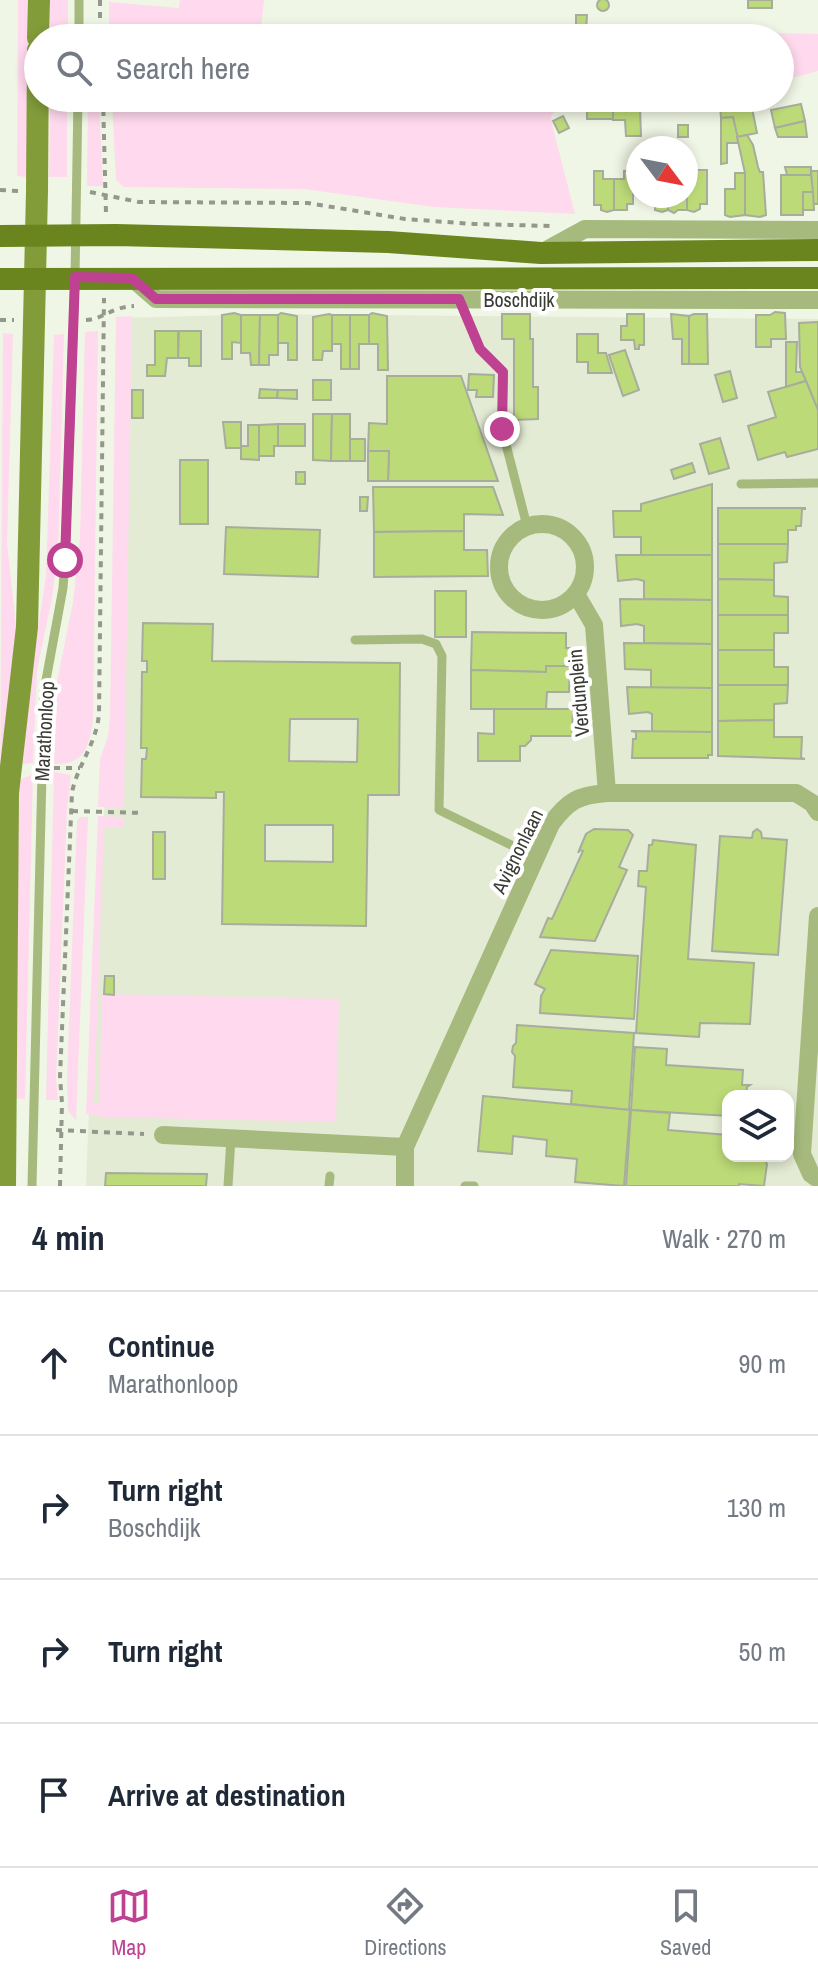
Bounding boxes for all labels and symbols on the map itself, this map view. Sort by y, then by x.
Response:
north arrow [626,136,698,208]
street label: Boschdijk [483,286,555,313]
route end [484,411,520,447]
route start [47,542,83,578]
street label: Verdunplein [561,648,595,738]
street label: Marathonloop [28,680,60,782]
street label: Avignonlaan [485,804,549,899]

